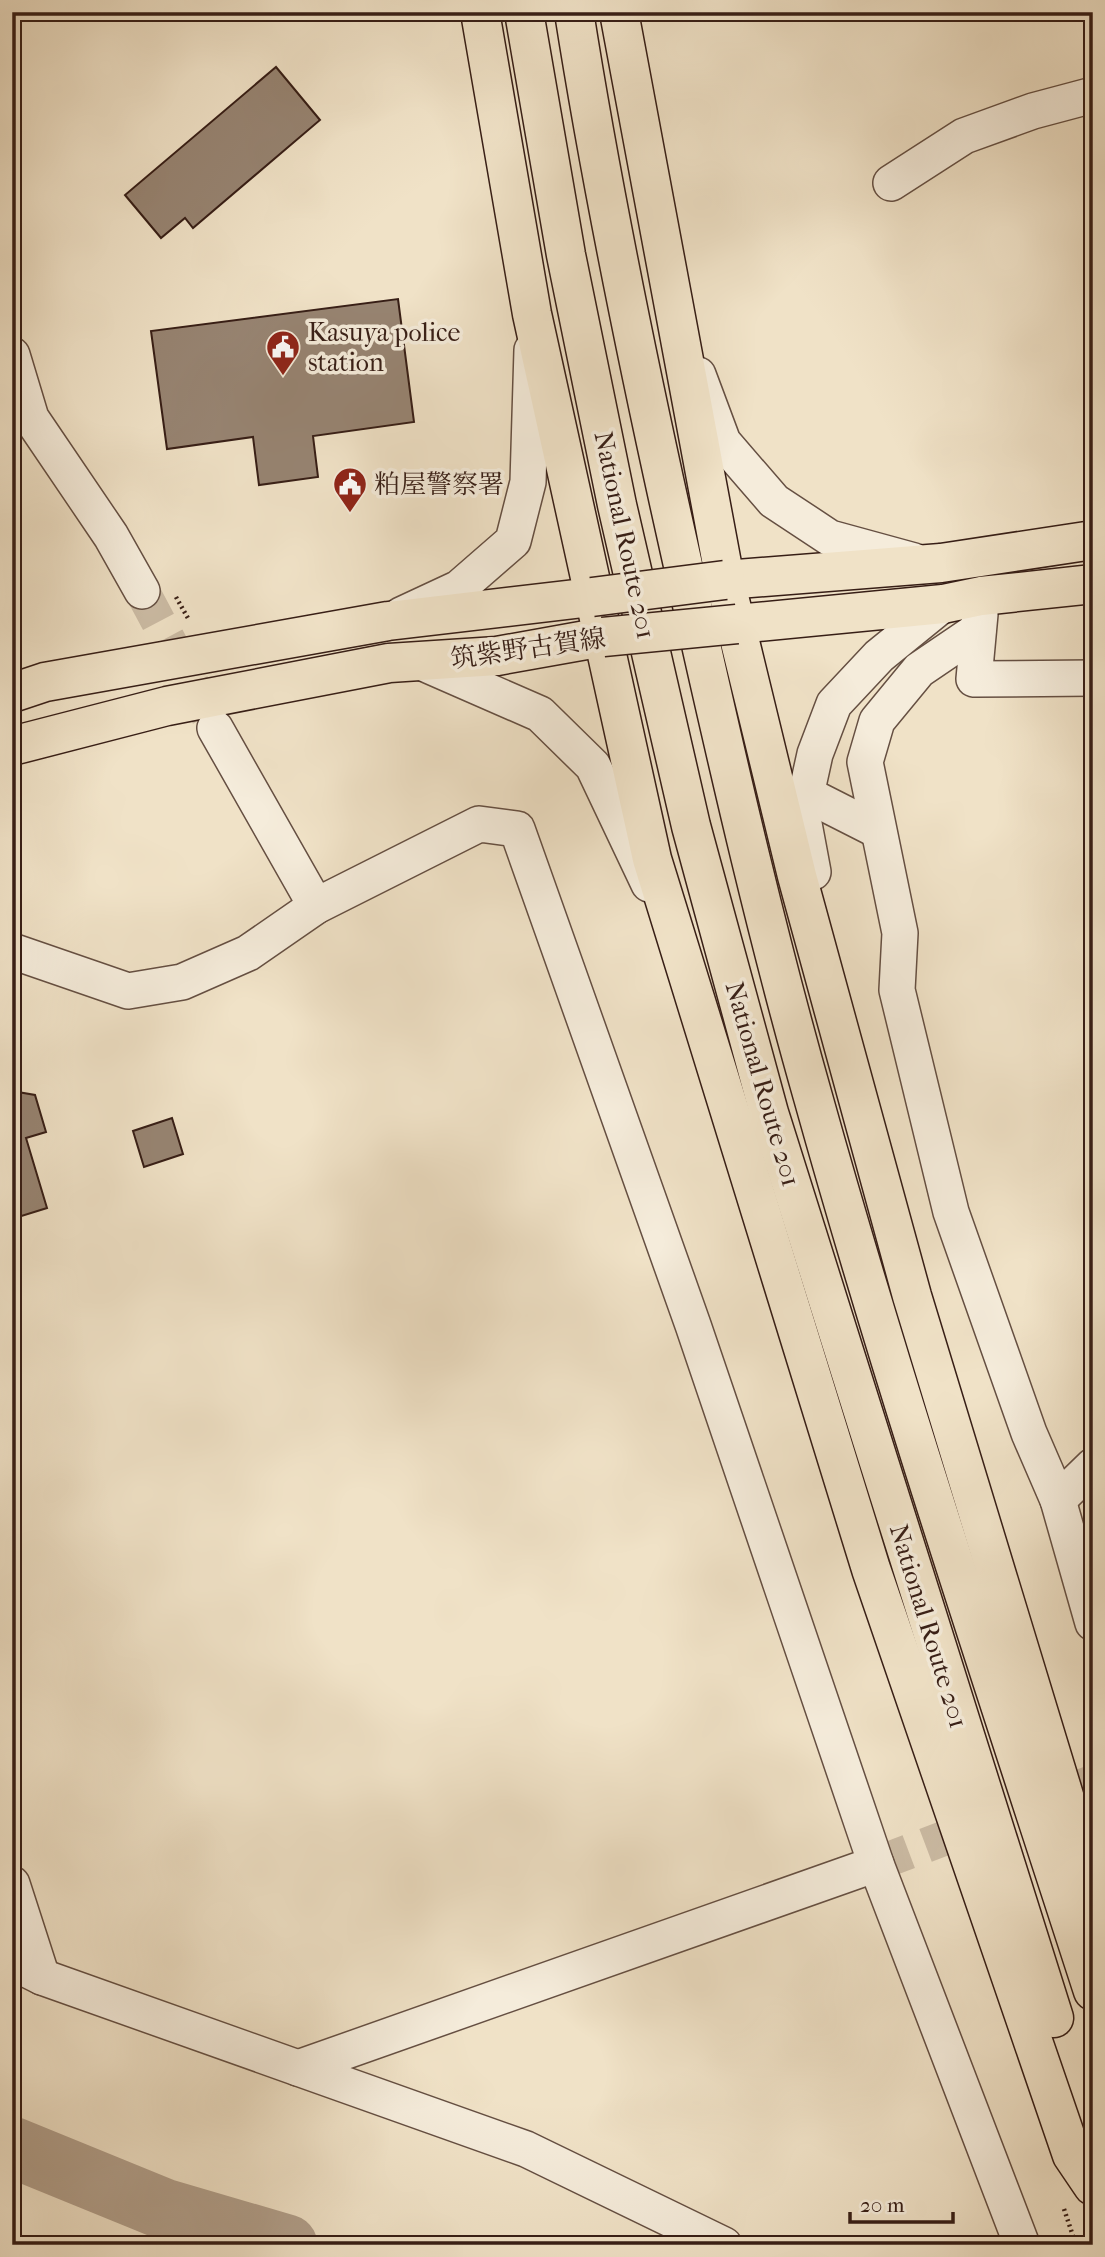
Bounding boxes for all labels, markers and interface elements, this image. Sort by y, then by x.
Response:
place label: Kasuya police station [308,317,461,378]
public building icon: Kasuya police station [264,328,302,377]
street label: National Route 201 [587,428,662,642]
public building icon: 粕屋警察署 [331,465,369,514]
place label: 粕屋警察署 [374,469,504,500]
street label: 筑紫野古賀線 [449,622,607,675]
street label: National Route 201 [718,978,807,1190]
street label: National Route 201 [883,1520,974,1732]
scale bar [850,2180,953,2224]
text: 20 m [860,2193,905,2217]

